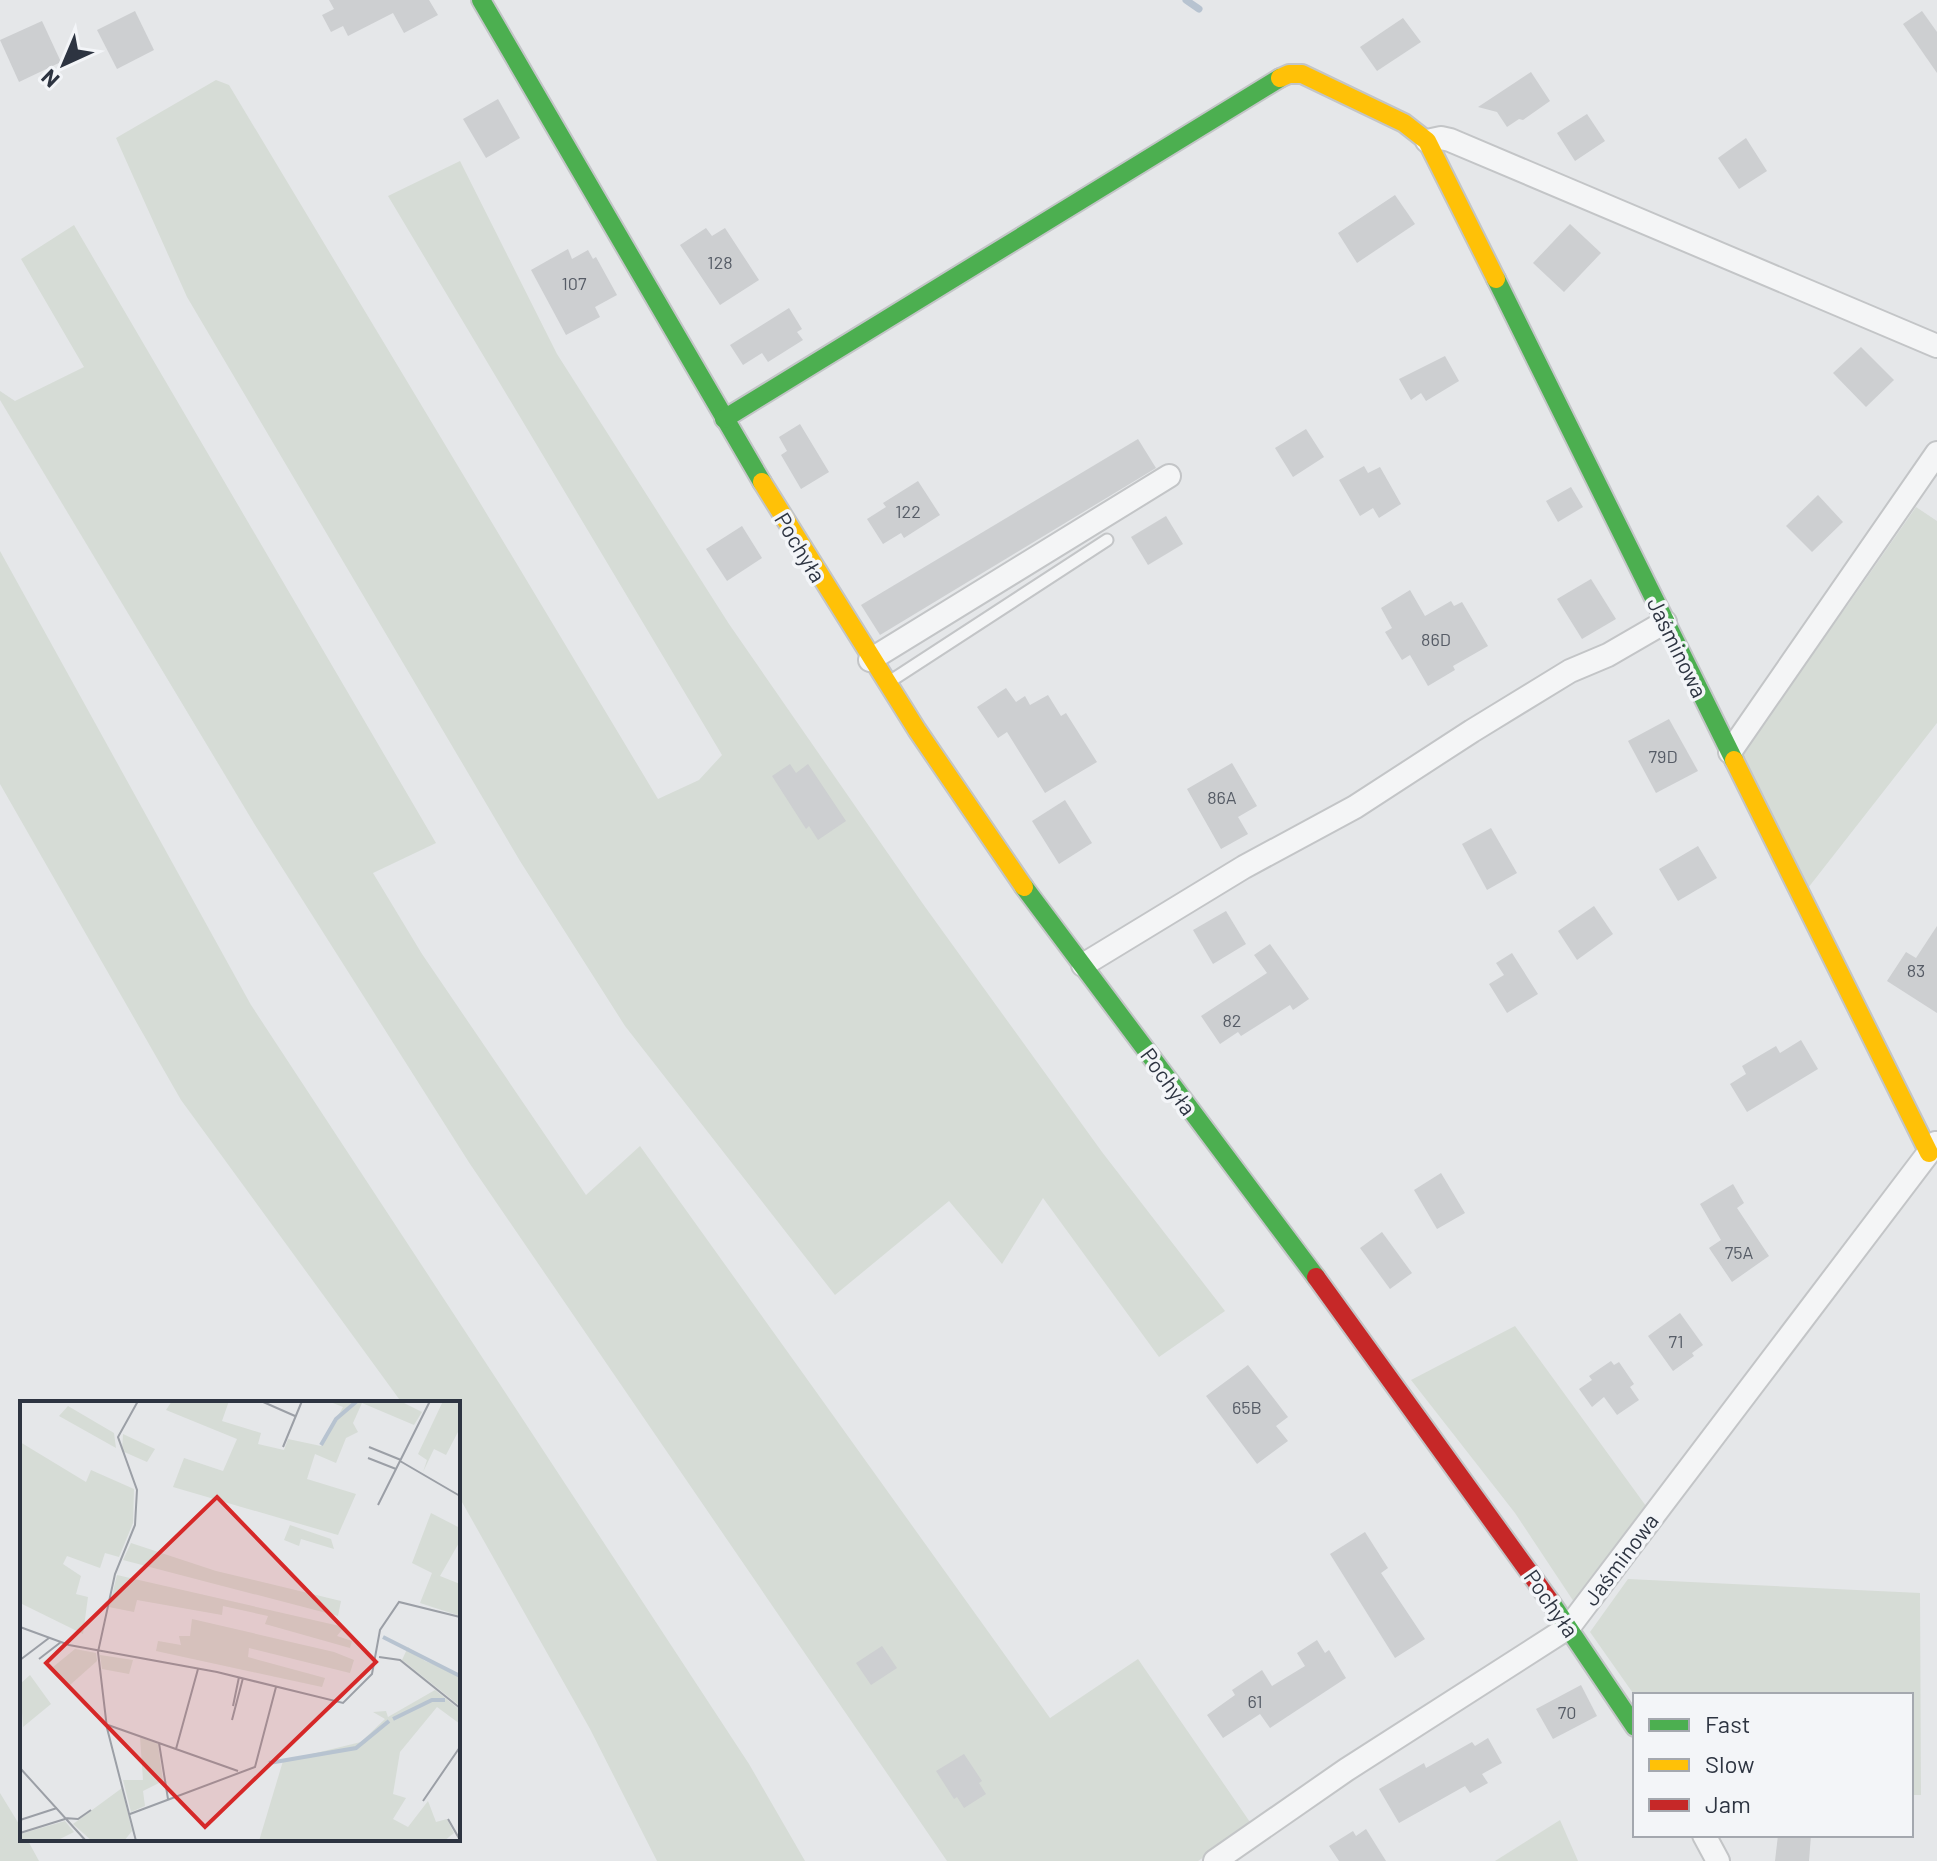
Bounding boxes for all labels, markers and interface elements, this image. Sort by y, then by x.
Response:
north arrow [24,24,104,104]
text: N [35,65,64,94]
house number: 128 [707,251,733,273]
house number: 107 [562,272,587,294]
house number: 122 [895,500,921,522]
street label: Pochyła [770,507,832,587]
street label: Jaśminowa [1643,593,1713,701]
house number: 86D [1421,628,1451,650]
house number: 79D [1648,745,1678,767]
house number: 86A [1207,786,1237,808]
house number: 83 [1907,959,1925,981]
house number: 82 [1222,1009,1242,1031]
street label: Pochyła [1136,1042,1202,1120]
house number: 75A [1725,1241,1753,1263]
house number: 71 [1669,1330,1683,1352]
house number: 65B [1232,1396,1262,1418]
inset map [20,1401,460,1841]
street label: Jaśminowa [1577,1508,1663,1610]
street label: Pochyła [1519,1564,1585,1642]
house number: 61 [1247,1690,1263,1712]
legend [1633,1693,1913,1837]
house number: 70 [1558,1701,1576,1723]
text: Fast [1705,1709,1750,1738]
text: Slow [1705,1749,1754,1778]
text: Jam [1705,1789,1751,1818]

